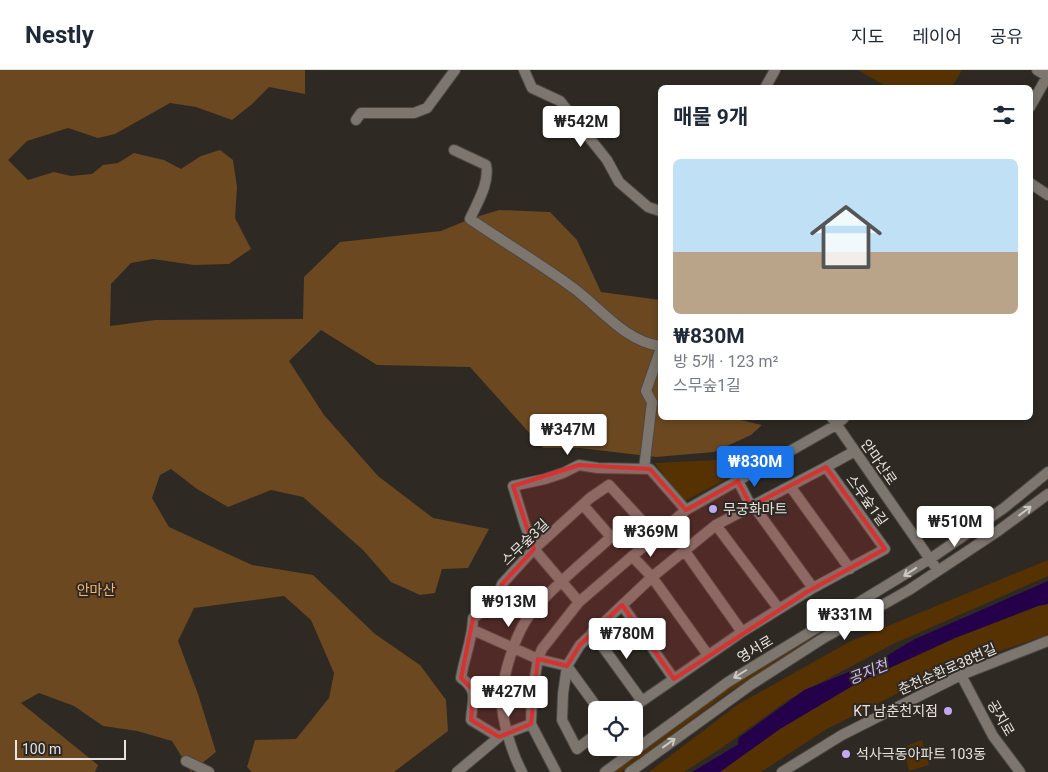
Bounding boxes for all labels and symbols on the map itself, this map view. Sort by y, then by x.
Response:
pin: ₩542M [546,106,616,148]
pin: ₩347M [533,414,603,456]
street label: 안마산로 [858,436,900,488]
pin: ₩830M [720,446,790,488]
street label: 스무숲1길 [843,471,891,529]
place label: 무궁화마트 [723,501,788,517]
marker: 무궁화마트 [707,503,719,515]
pin: ₩510M [920,506,990,548]
one-way arrow [1018,506,1032,516]
street label: 스무숲3길 [498,516,552,568]
pin: ₩369M [616,516,686,558]
one-way arrow [903,568,917,578]
park label: 안마산 [77,582,115,598]
pin: ₩913M [474,586,544,628]
pin: ₩331M [810,598,880,641]
pin: ₩780M [592,618,662,660]
street label: 영서로 [734,632,776,666]
street label: 춘천순환로38번길 [895,640,999,698]
water label: 공지천 [845,655,893,688]
one-way arrow [734,670,748,680]
pin: ₩427M [474,676,544,718]
street label: 공지로 [984,697,1018,739]
place label: KT 남춘천지점 [853,703,938,719]
marker: KT 남춘천지점 [942,705,954,717]
scale bar [15,737,126,760]
one-way arrow [662,738,676,748]
place label: 석사극동아파트 103동 [856,746,986,762]
marker: 석사극동아파트 103동 [840,748,852,760]

